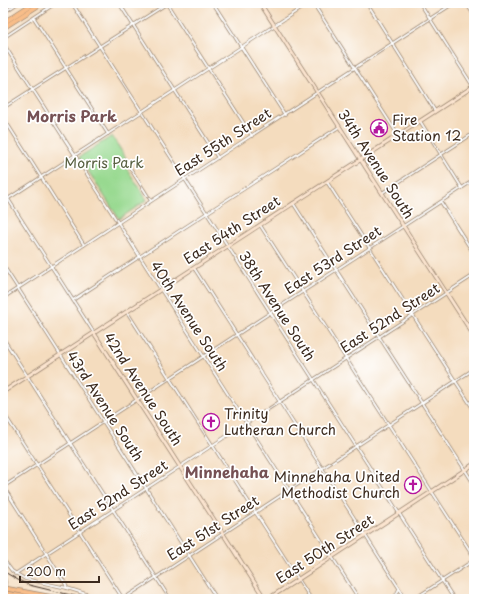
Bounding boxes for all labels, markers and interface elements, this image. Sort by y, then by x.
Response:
street label: East 55th Street [170,102,275,181]
district label: Morris Park [27,104,117,127]
street label: 34th Avenue South [333,105,420,223]
place label: Fire Station 12 [392,109,461,146]
public building icon: Fire Station 12 [369,118,389,138]
park label: Morris Park [64,152,144,173]
street label: East 54th Street [179,190,285,269]
street label: East 53rd Street [280,220,386,299]
street label: 38th Avenue South [234,247,321,365]
street label: 40th Avenue South [146,256,233,375]
street label: East 52nd Street [336,277,444,358]
street label: 42nd Avenue South [99,328,188,449]
street label: 43rd Avenue South [62,346,149,465]
place label: Trinity Lutheran Church [224,403,336,440]
church icon: Trinity Lutheran Church [201,412,221,432]
street label: East 52nd Street [64,454,172,535]
district label: Minnehaha [185,460,270,483]
place label: Minnehaha United Methodist Church [274,466,400,503]
church icon: Minnehaha United Methodist Church [403,475,423,495]
street label: East 51st Street [163,490,263,565]
street label: East 50th Street [272,509,378,588]
scale bar [20,558,99,584]
text: 200 m [26,562,66,580]

